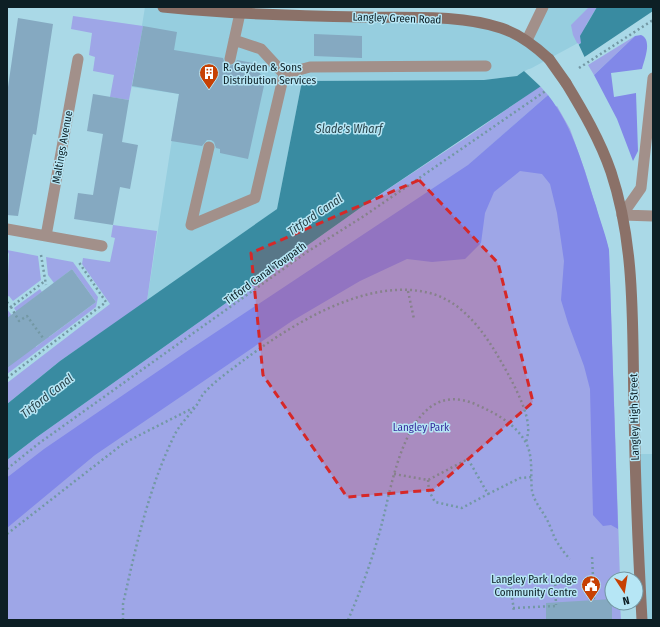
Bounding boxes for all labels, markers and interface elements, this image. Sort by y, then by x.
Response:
street label: Langley Green Road [352,10,442,27]
place label: R. Gayden & Sons Distribution Services [223,61,317,87]
building icon: R. Gayden & Sons Distribution Services [198,62,220,90]
street label: Maltings Avenue [50,110,75,184]
water label: Slade's Wharf [315,122,385,136]
water label: Titford Canal [285,192,345,238]
street label: Titford Canal Towpath [222,239,309,307]
water label: Titford Canal [18,371,76,421]
street label: Langley High Street [627,373,642,461]
park label: Langley Park [393,421,450,434]
north arrow [604,571,644,611]
place label: Langley Park Lodge Community Centre [491,573,577,599]
public building icon: Langley Park Lodge Community Centre [580,574,602,602]
text: N [621,593,631,607]

